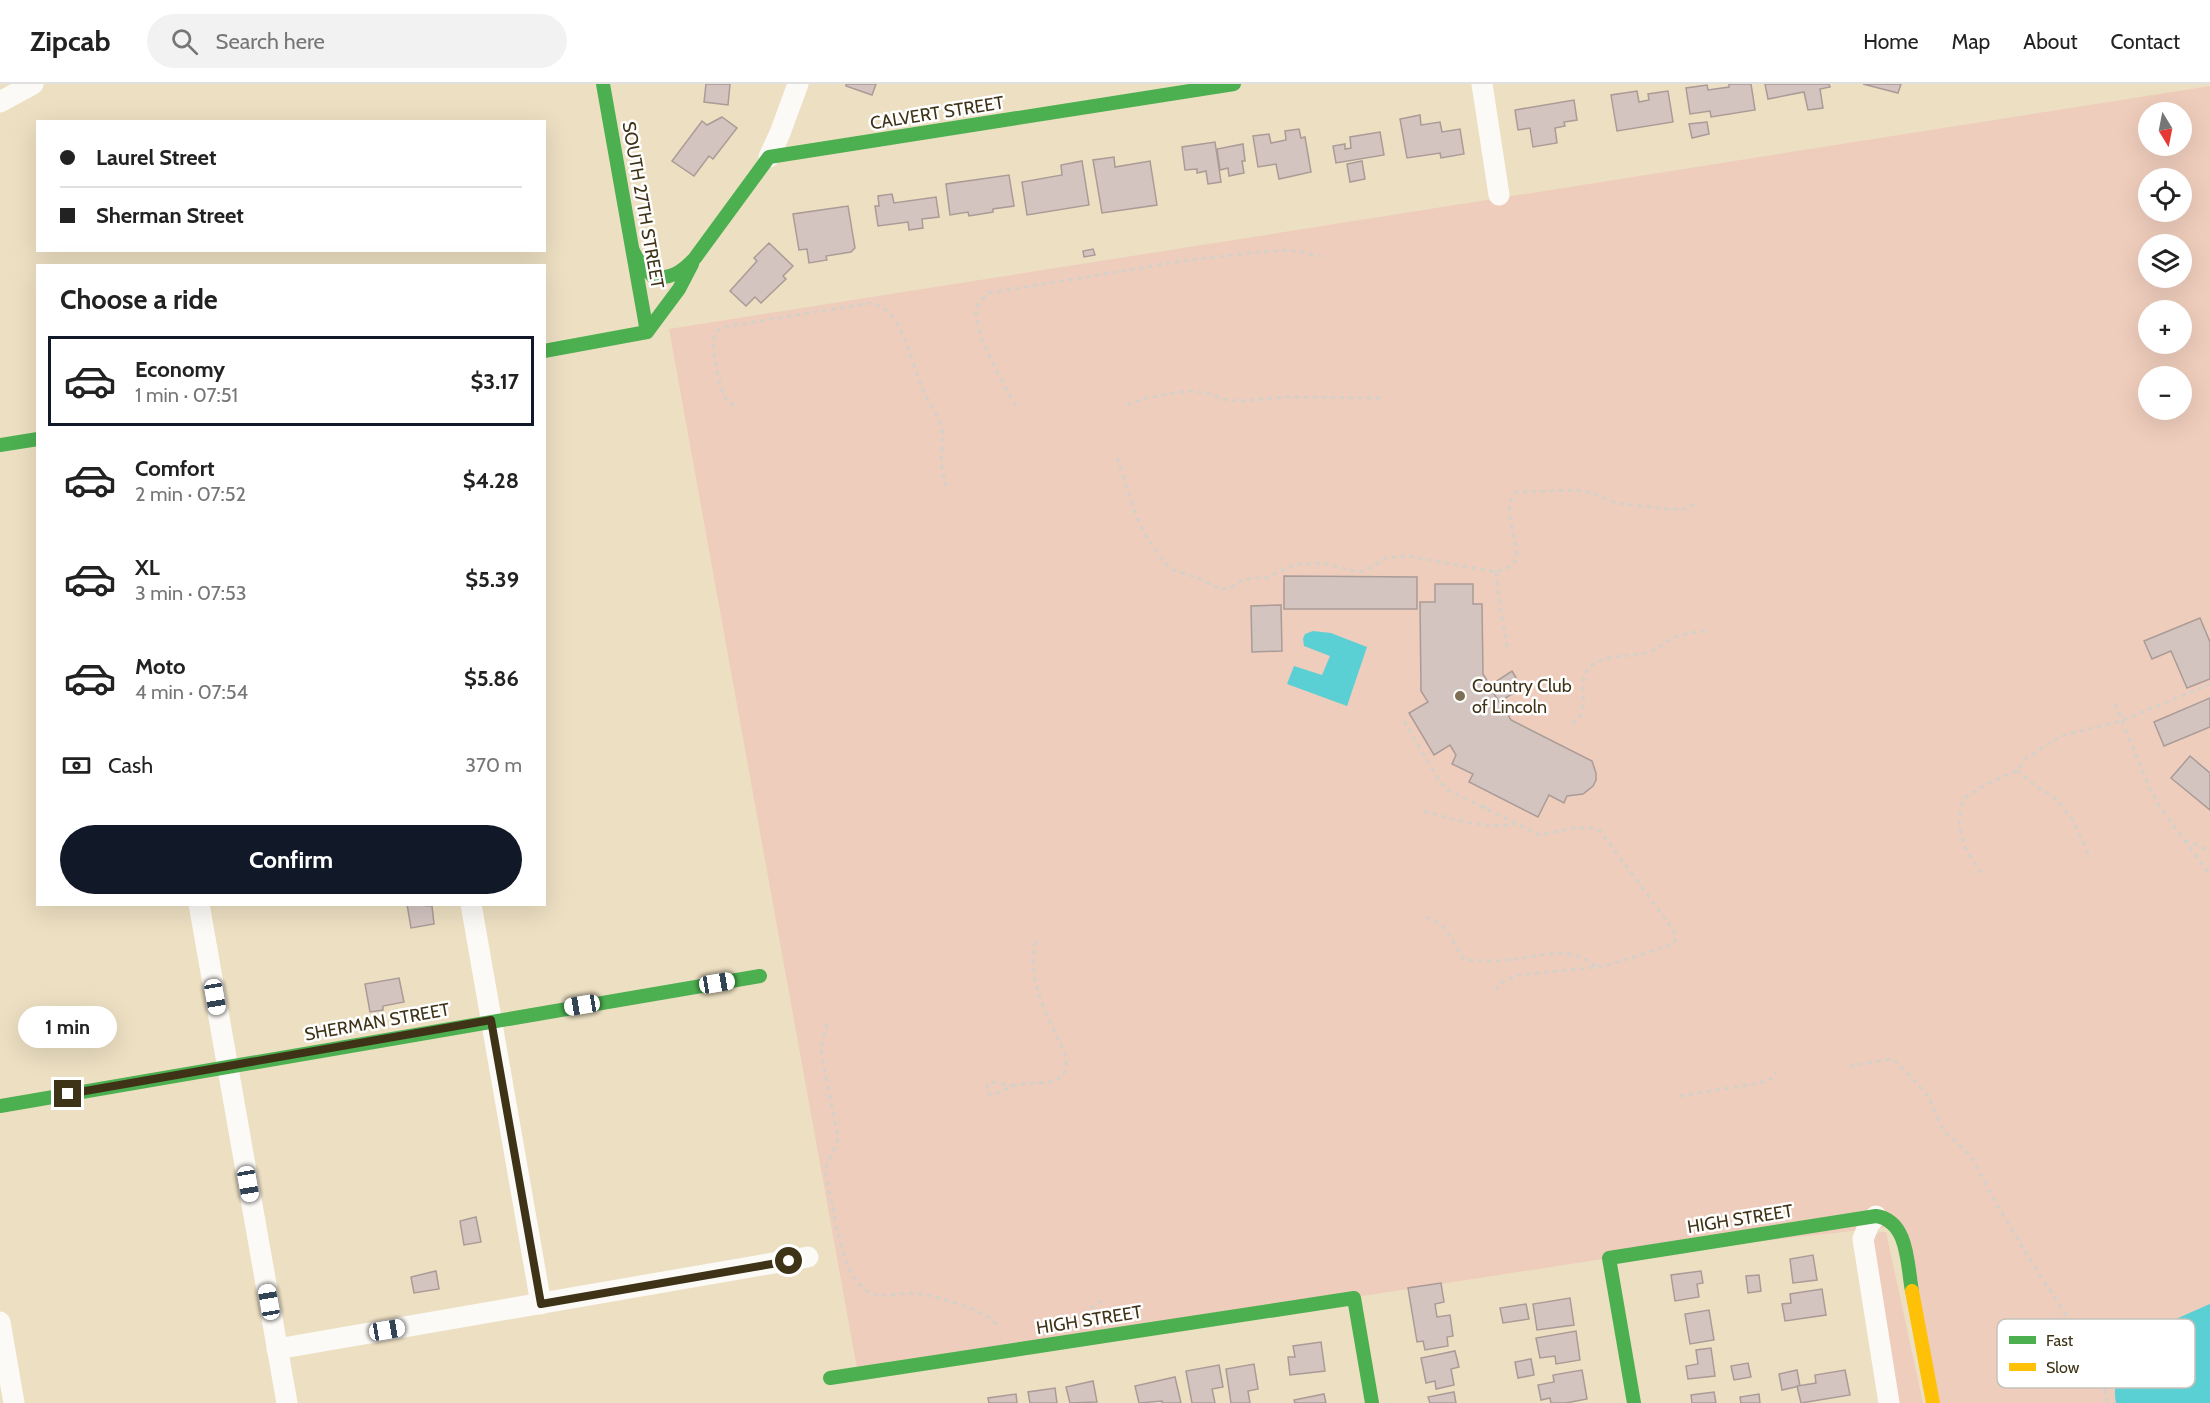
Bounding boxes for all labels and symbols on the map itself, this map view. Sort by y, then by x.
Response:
street label: CALVERT STREET [869,92,1006,134]
north arrow [2138,102,2192,156]
street label: SOUTH 27TH STREET [617,120,669,291]
place label: Country Club of Lincoln [1472,675,1572,718]
marker: Country Club of Lincoln [1453,689,1467,703]
car [698,971,736,995]
car [203,978,227,1016]
car [563,993,601,1017]
street label: SHERMAN STREET [303,998,452,1046]
callout: 1 min [19,1007,118,1049]
route end [54,1080,81,1107]
car [236,1165,260,1203]
street label: HIGH STREET [1686,1200,1795,1238]
route start [775,1247,802,1274]
car [257,1283,281,1321]
street label: HIGH STREET [1035,1301,1144,1339]
car [368,1318,406,1342]
legend [1997,1319,2195,1388]
text: Fast [2046,1331,2074,1350]
text: Slow [2046,1358,2080,1377]

